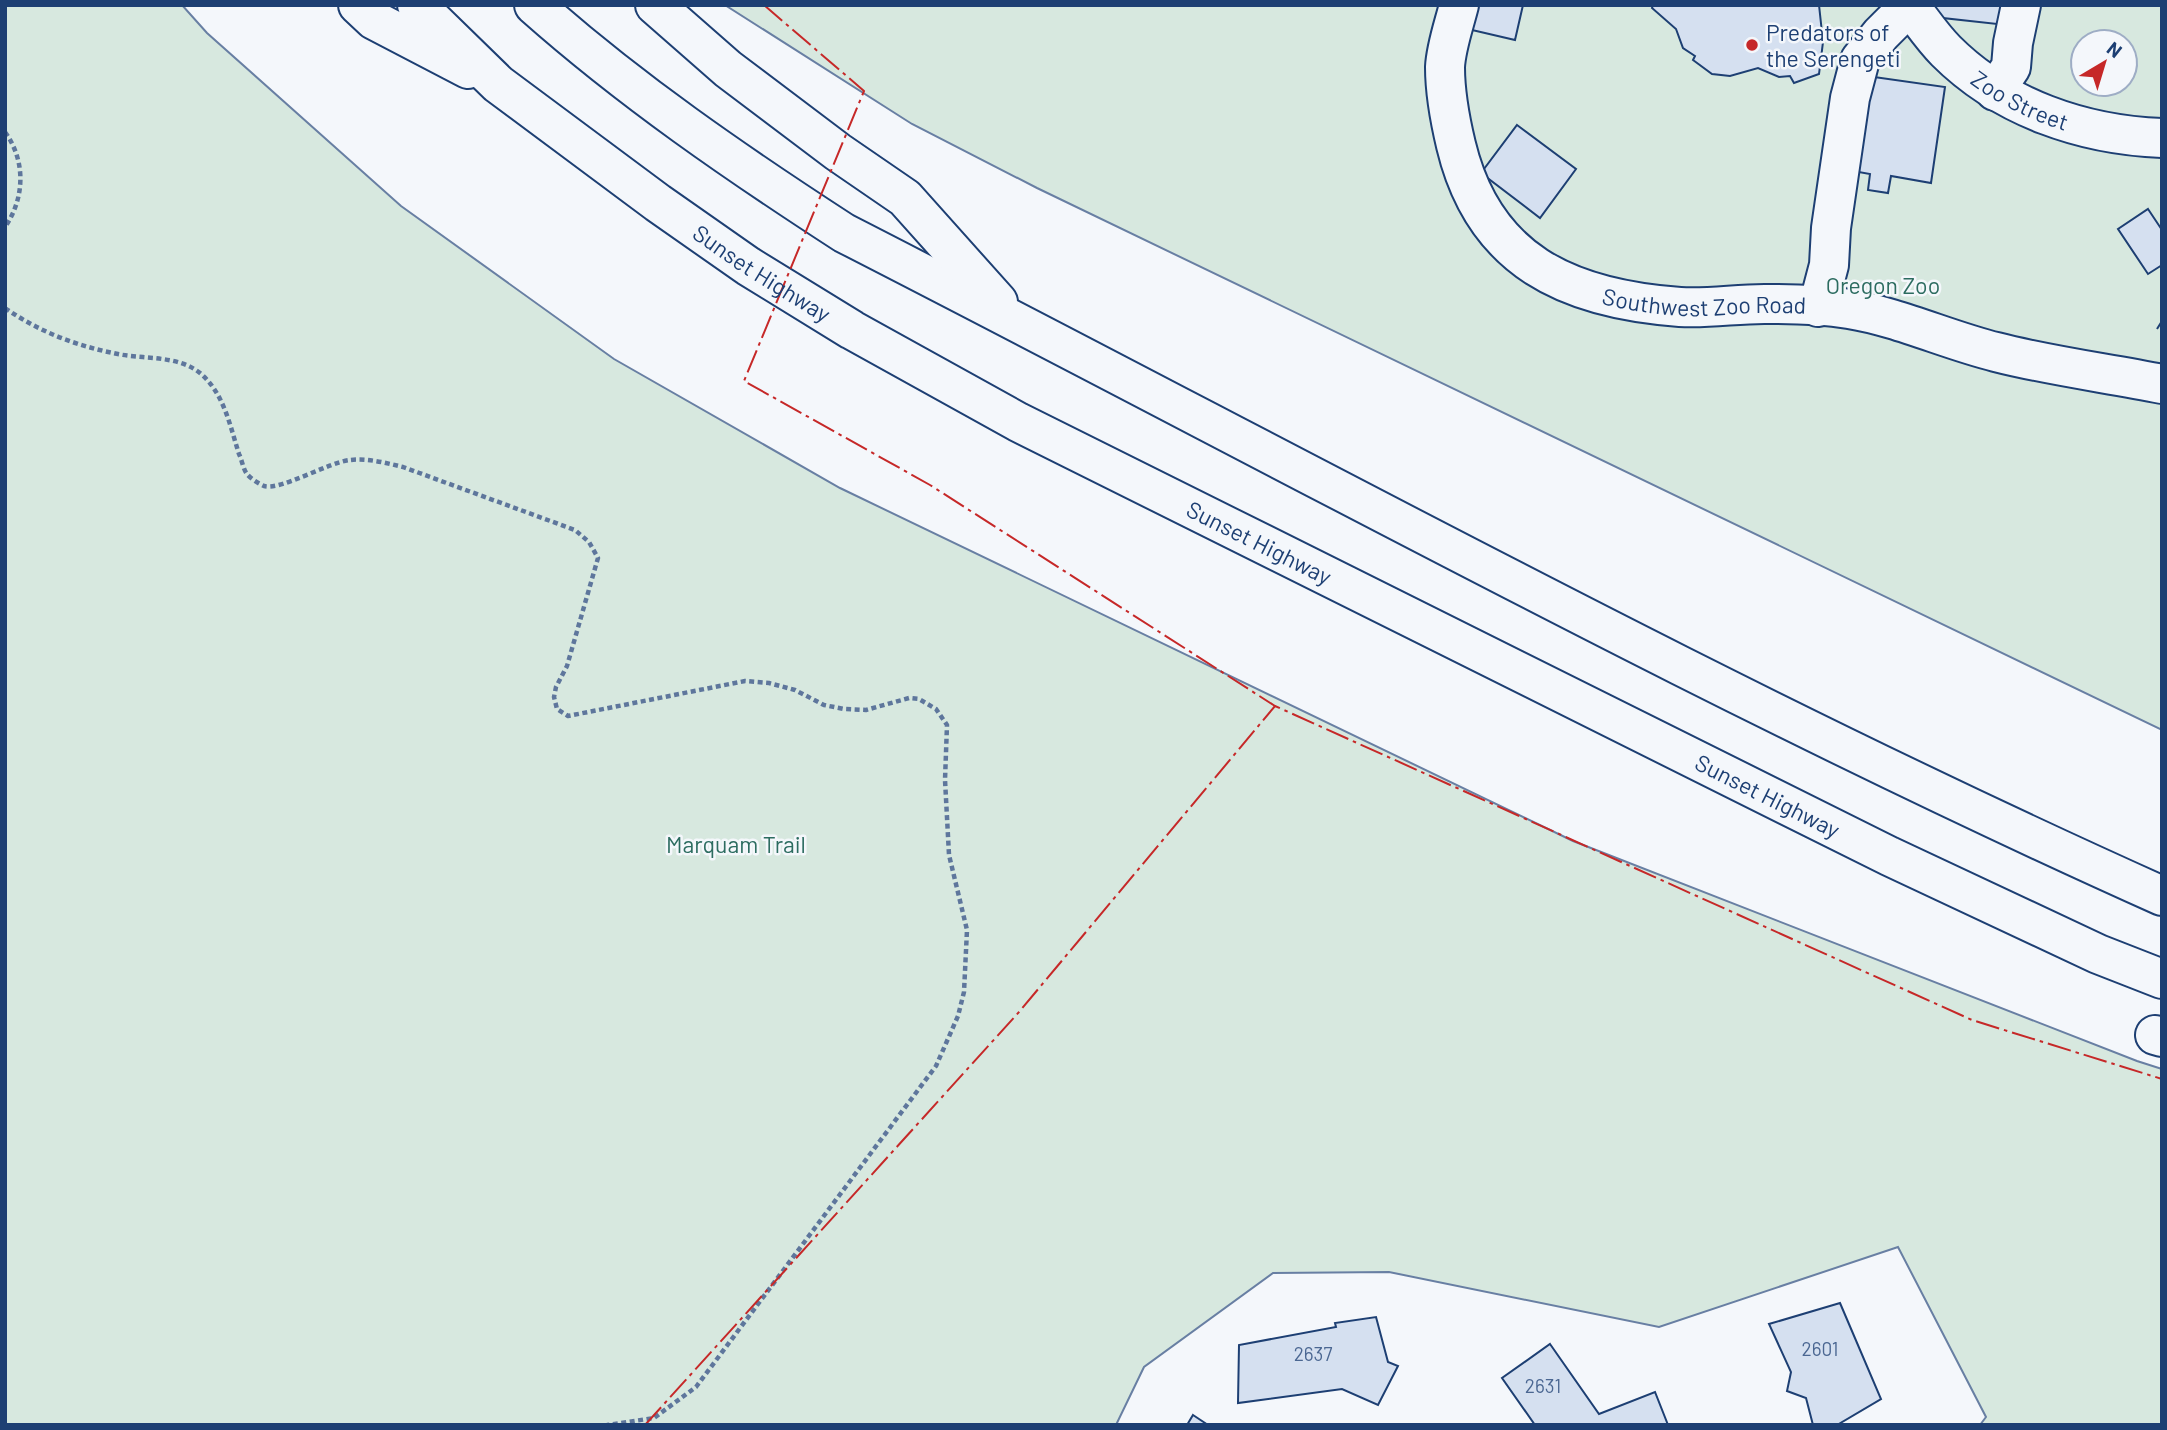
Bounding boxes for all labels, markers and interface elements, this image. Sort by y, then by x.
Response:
place label: Predators of the Serengeti [1766,18,1901,72]
north arrow [2069,28,2139,98]
text: N [2103,36,2127,62]
marker: Predators of the Serengeti [1744,37,1760,53]
street label: Zoo Street [1966,64,2072,136]
street label: Sunset Highway [688,218,836,328]
park label: Oregon Zoo [1826,271,1940,299]
street label: Southwest Zoo Road [1600,281,1807,321]
street label: Sunset Highway [1182,494,1337,590]
street label: Sunset Highway [1691,748,1845,844]
park label: Marquam Trail [666,830,806,858]
house number: 2601 [1802,1337,1838,1360]
house number: 2637 [1294,1342,1332,1365]
house number: 2631 [1525,1374,1561,1397]

